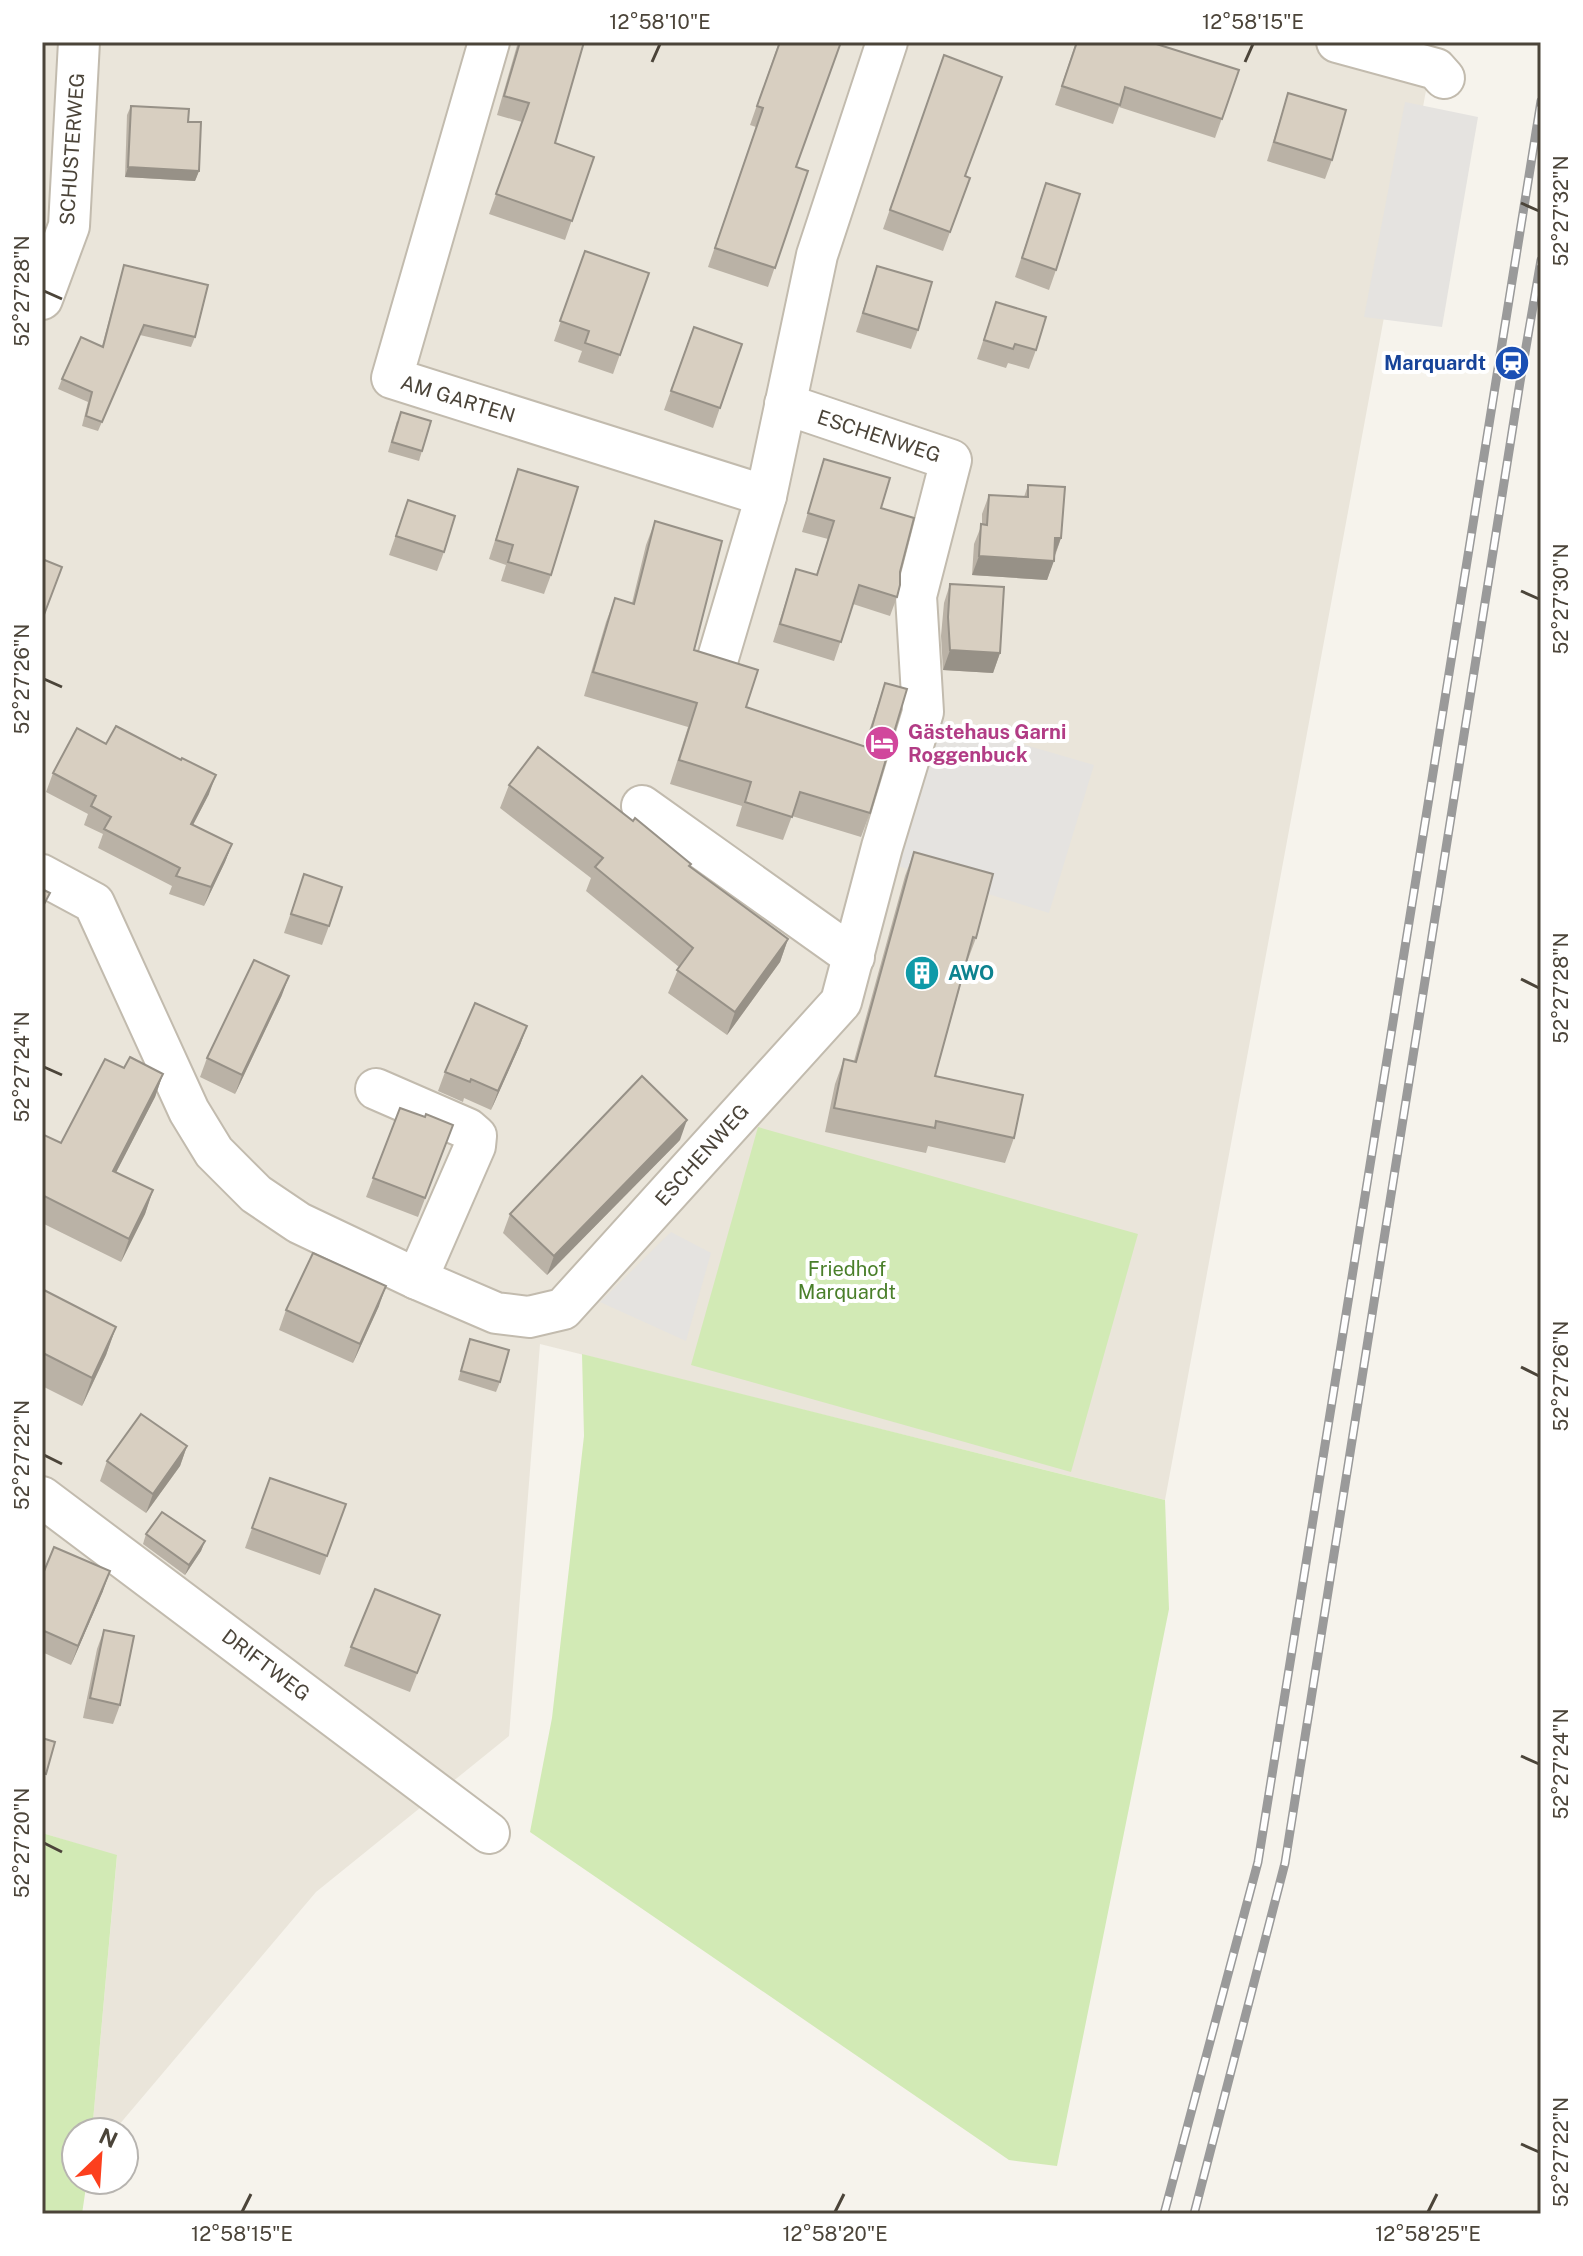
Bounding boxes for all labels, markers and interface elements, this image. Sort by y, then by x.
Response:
text: 12°58'10"E [609,10,711,34]
text: 12°58'15"E [1202,10,1304,34]
street label: SCHUSTERWEG [55,72,89,226]
text: 52°27'32"N [1549,156,1573,267]
text: 52°27'28"N [10,235,34,347]
station icon: Marquardt [1493,344,1531,382]
place label: Marquardt [1384,351,1486,375]
street label: AM GARTEN [398,370,518,428]
street label: ESCHENWEG [814,405,944,467]
text: 52°27'30"N [1549,543,1573,655]
text: 52°27'26"N [10,624,34,734]
place label: Gästehaus Garni Roggenbuck [908,720,1066,767]
hotel icon: Gästehaus Garni Roggenbuck [863,724,901,762]
text: 52°27'28"N [1549,932,1573,1044]
building icon: AWO [903,954,941,992]
place label: AWO [948,961,994,985]
text: 52°27'24"N [10,1012,34,1122]
street label: ESCHENWEG [650,1099,754,1211]
park label: Friedhof Marquardt [798,1257,896,1304]
text: 52°27'26"N [1549,1321,1573,1431]
text: 52°27'22"N [10,1400,34,1510]
street label: DRIFTWEG [217,1624,315,1706]
text: 52°27'24"N [1549,1709,1573,1819]
text: 52°27'20"N [10,1788,34,1898]
text: 52°27'22"N [1549,2097,1573,2207]
north arrow [60,2116,140,2196]
text: N [95,2122,122,2153]
text: 12°58'15"E [191,2222,293,2246]
text: 12°58'20"E [782,2222,888,2246]
text: 12°58'25"E [1375,2222,1481,2246]

